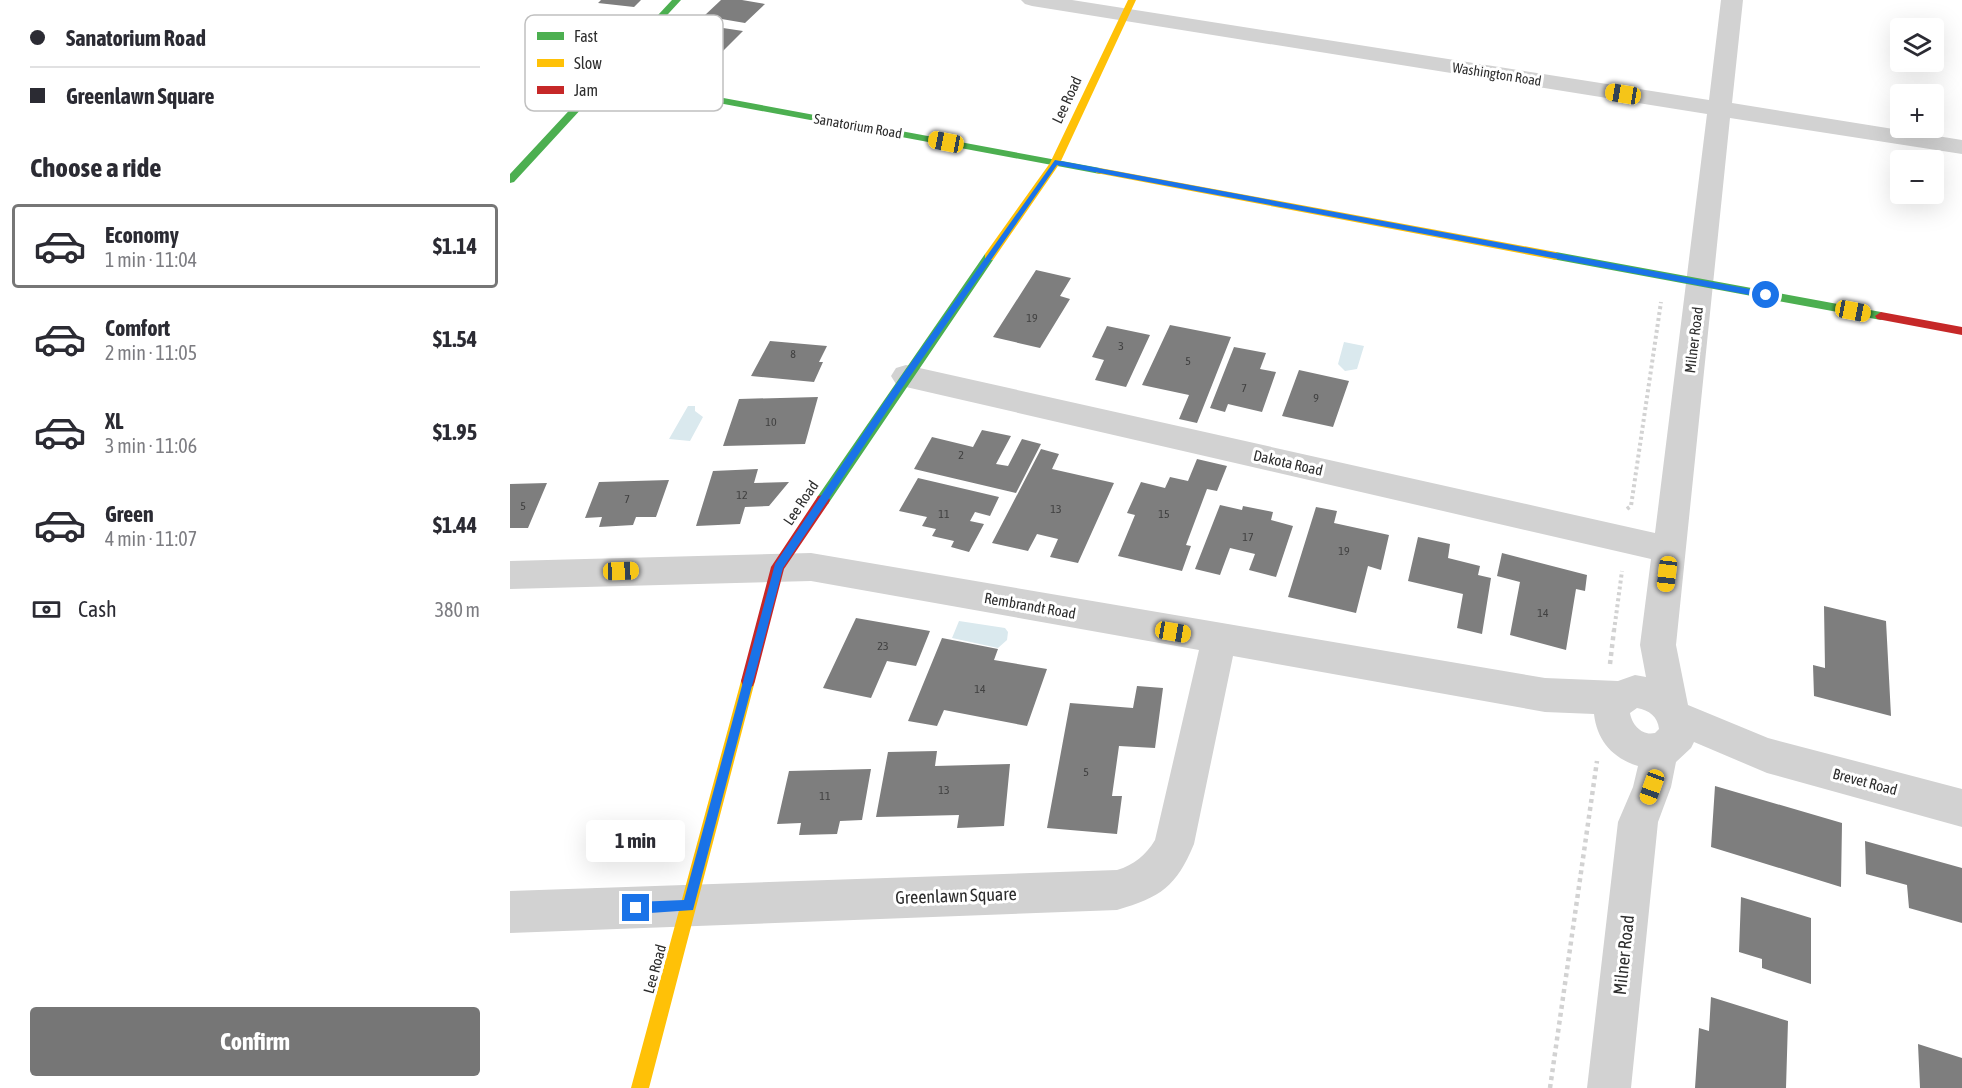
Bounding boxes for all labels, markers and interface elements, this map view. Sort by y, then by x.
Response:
legend [525,15,723,111]
map controls [1890,18,1944,204]
button: layers [1890,18,1944,72]
text: Sanatorium Road [66,25,206,51]
text: Fast [574,27,598,45]
text: Slow [574,54,602,72]
street label: Washington Road [1451,59,1543,89]
street label: Lee Road [1048,74,1085,126]
text: Jam [574,81,598,99]
car [1604,82,1642,106]
text: Greenlawn Square [66,83,215,109]
button: + [1890,84,1944,138]
street label: Sanatorium Road [813,110,903,142]
car [927,130,965,154]
button: − [1890,150,1944,204]
text: Choose a ride [30,152,162,183]
icon: car [33,219,87,273]
text: Economy [105,222,179,248]
text: $1.14 [433,233,477,259]
text: 1 min · 11:04 [105,248,197,271]
route start [1752,281,1779,308]
car [1834,299,1872,323]
street label: Milner Road [1681,306,1706,374]
house number: 19 [1026,311,1038,325]
icon: car [33,312,87,366]
text: Comfort [105,315,170,341]
text: $1.54 [433,326,477,352]
house number: 3 [1118,339,1124,353]
text: 2 min · 11:05 [105,341,197,364]
house number: 8 [790,347,796,361]
house number: 5 [1185,354,1191,368]
house number: 7 [1241,381,1247,395]
house number: 9 [1313,391,1319,405]
icon: car [33,405,87,459]
text: XL [105,408,123,434]
house number: 10 [765,415,777,429]
text: $1.95 [433,419,477,445]
text: 3 min · 11:06 [105,434,197,457]
street label: Dakota Road [1252,446,1324,479]
house number: 2 [958,448,964,462]
street label: Lee Road [780,477,822,528]
house number: 12 [736,488,748,502]
house number: 7 [624,492,630,506]
icon: car [33,498,87,552]
house number: 5 [520,499,526,513]
text: Green [105,501,154,527]
house number: 13 [1050,502,1062,516]
house number: 11 [938,507,950,521]
house number: 15 [1158,507,1170,521]
text: $1.44 [433,512,477,538]
text: 4 min · 11:07 [105,527,197,550]
house number: 17 [1242,530,1254,544]
house number: 19 [1338,544,1350,558]
car [1656,555,1678,593]
car [603,561,639,581]
street label: Rembrandt Road [983,589,1077,622]
icon: cash [30,593,63,626]
text: Cash [78,596,117,622]
text: 380 m [435,598,480,621]
house number: 14 [1537,606,1549,620]
car [1154,620,1192,644]
house number: 23 [877,639,889,653]
house number: 14 [974,682,986,696]
house number: 5 [1083,765,1089,779]
street label: Brevet Road [1831,765,1899,798]
car [1637,767,1667,807]
house number: 13 [938,783,950,797]
house number: 11 [819,789,831,803]
callout: 1 min [586,821,686,863]
text: 1 min [615,829,656,852]
street label: Greenlawn Square [895,883,1017,908]
route end [622,894,649,921]
street label: Milner Road [1609,914,1638,996]
street label: Lee Road [640,942,669,995]
button: Confirm [30,1007,480,1076]

